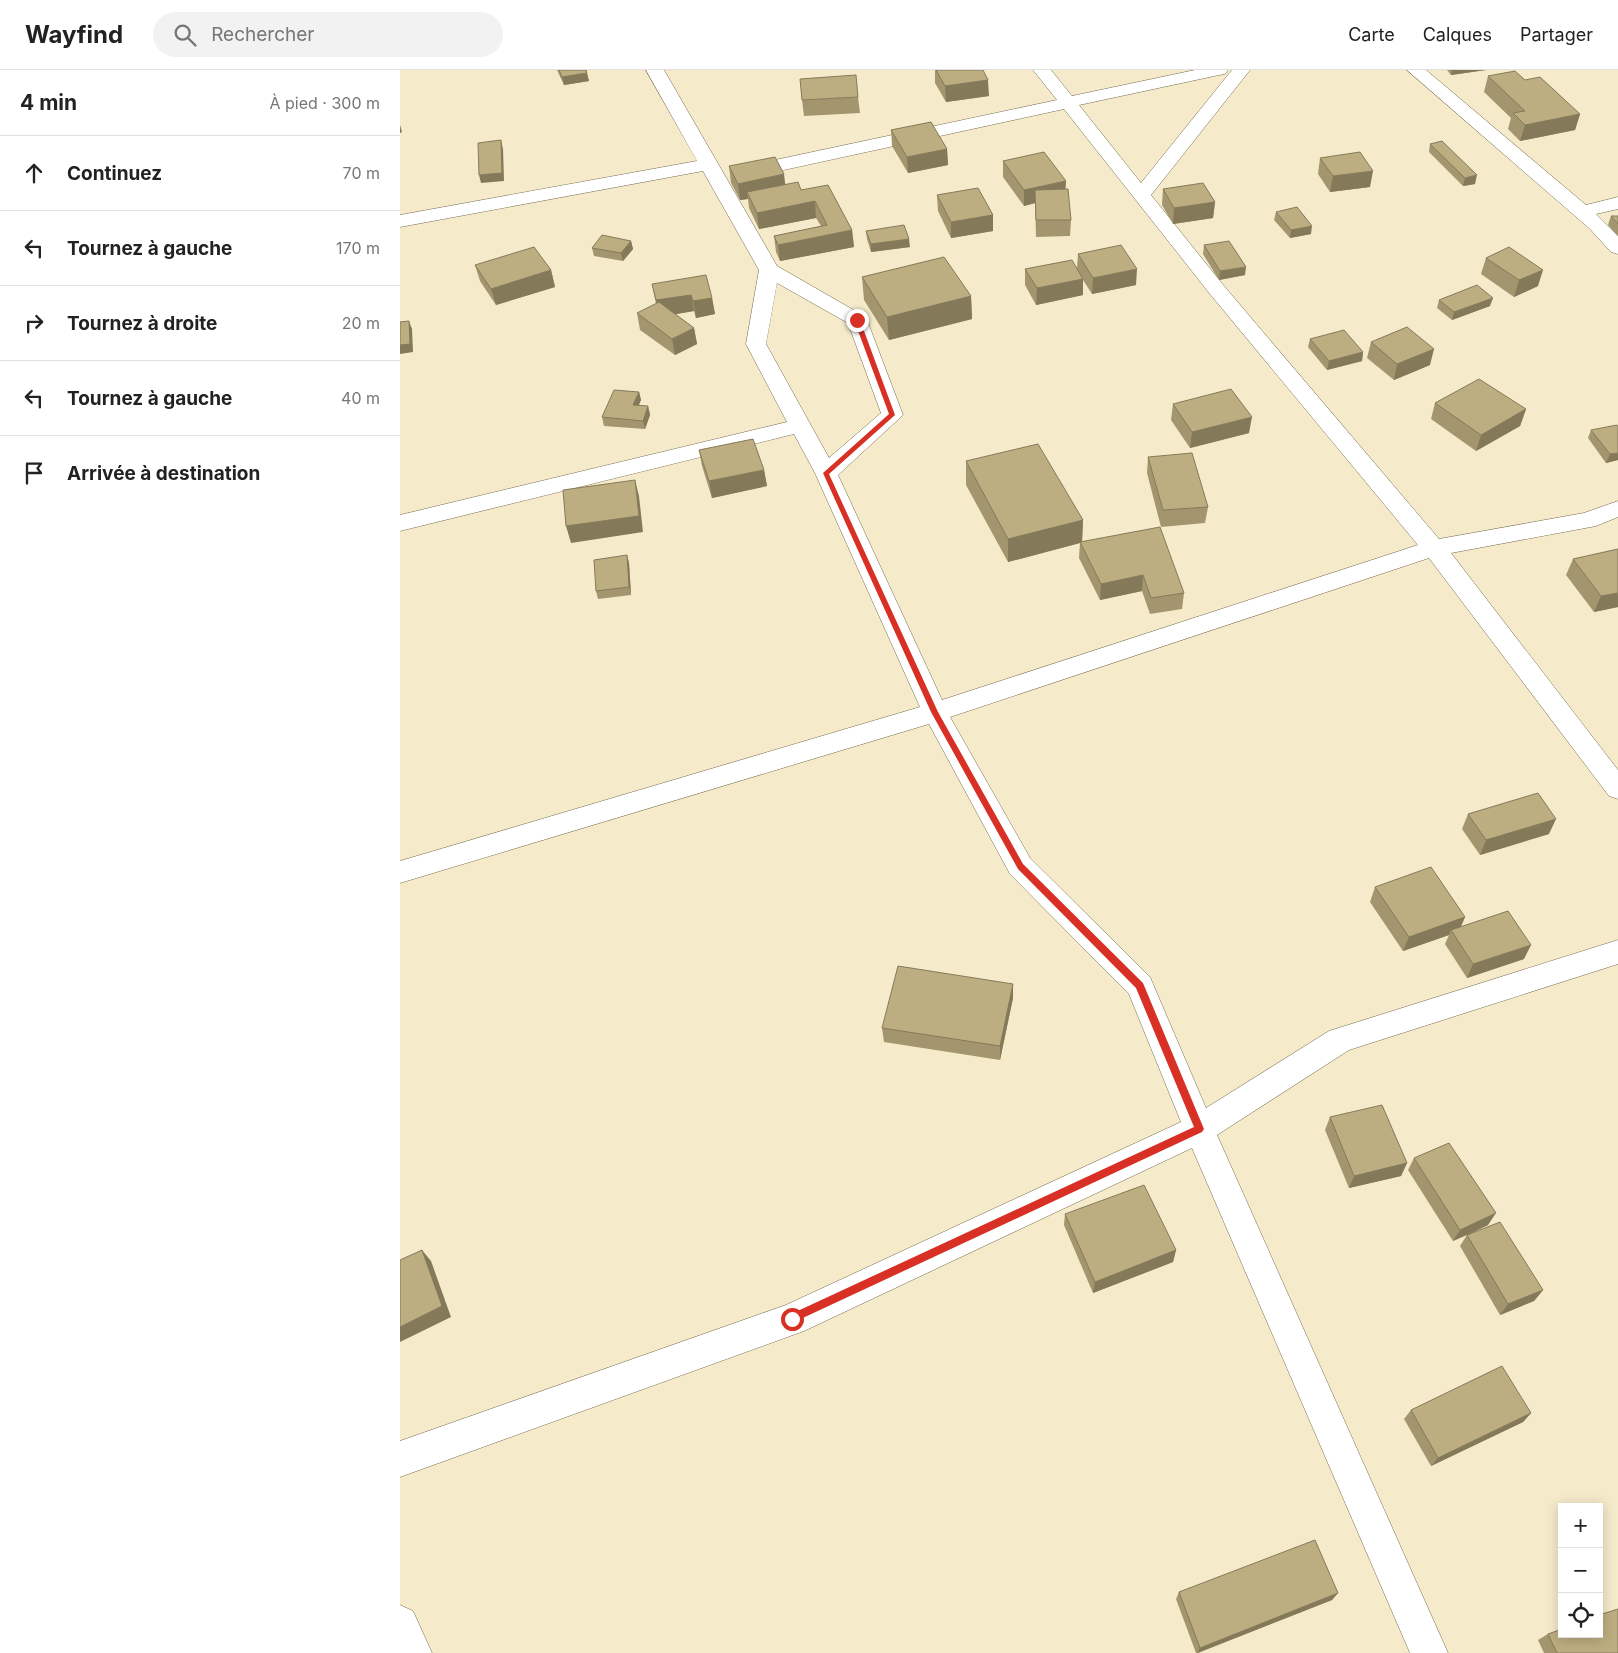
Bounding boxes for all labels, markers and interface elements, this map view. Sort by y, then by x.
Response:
search box [153,12,503,57]
text: Wayfind [25,20,123,49]
icon: search [171,21,199,49]
text: Rechercher [211,23,315,46]
text: Carte [1348,24,1395,45]
text: Calques [1423,24,1492,45]
text: Partager [1520,24,1593,45]
text: 4 min [20,90,77,115]
text: À pied · 300 m [269,93,380,113]
icon: ahead [20,159,48,187]
text: Continuez [67,162,162,185]
text: 70 m [343,163,380,183]
icon: left [20,234,48,262]
text: Tournez à gauche [67,237,232,260]
text: 170 m [336,238,380,258]
icon: right [20,309,48,337]
route end [846,309,869,332]
text: Tournez à droite [67,312,217,335]
text: 20 m [342,313,380,333]
icon: left [20,384,48,412]
text: Tournez à gauche [67,387,232,410]
text: 40 m [341,388,380,408]
icon: arrive [20,459,48,487]
text: Arrivée à destination [67,462,260,485]
route start [781,1308,804,1331]
map controls [1558,1503,1603,1638]
button: + [1558,1503,1603,1548]
button: − [1558,1548,1603,1593]
button: locate [1558,1593,1603,1638]

